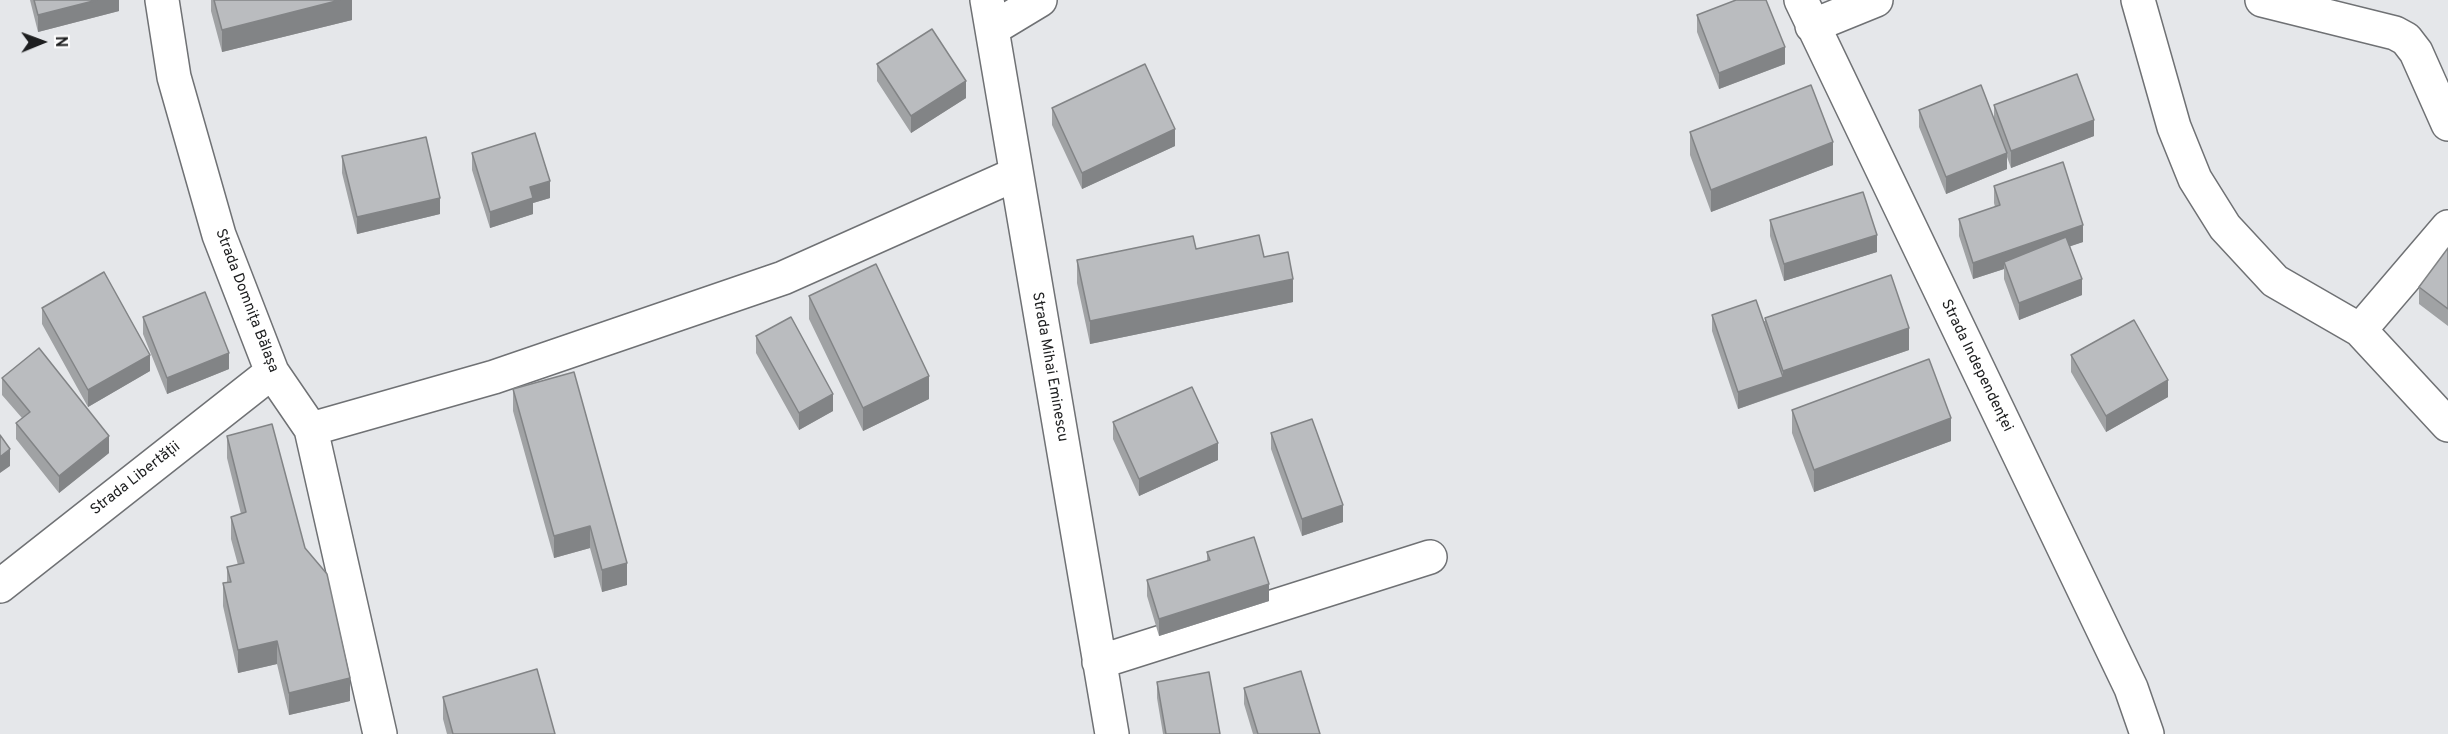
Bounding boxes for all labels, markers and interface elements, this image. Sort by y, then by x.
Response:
north arrow [12,12,72,72]
text: N [50,36,70,48]
street label: Strada Domnița Bălașa [210,227,282,375]
street label: Strada Mihai Eminescu [1027,291,1071,443]
street label: Strada Independenței [1936,297,2016,435]
street label: Strada Libertății [88,438,184,520]

